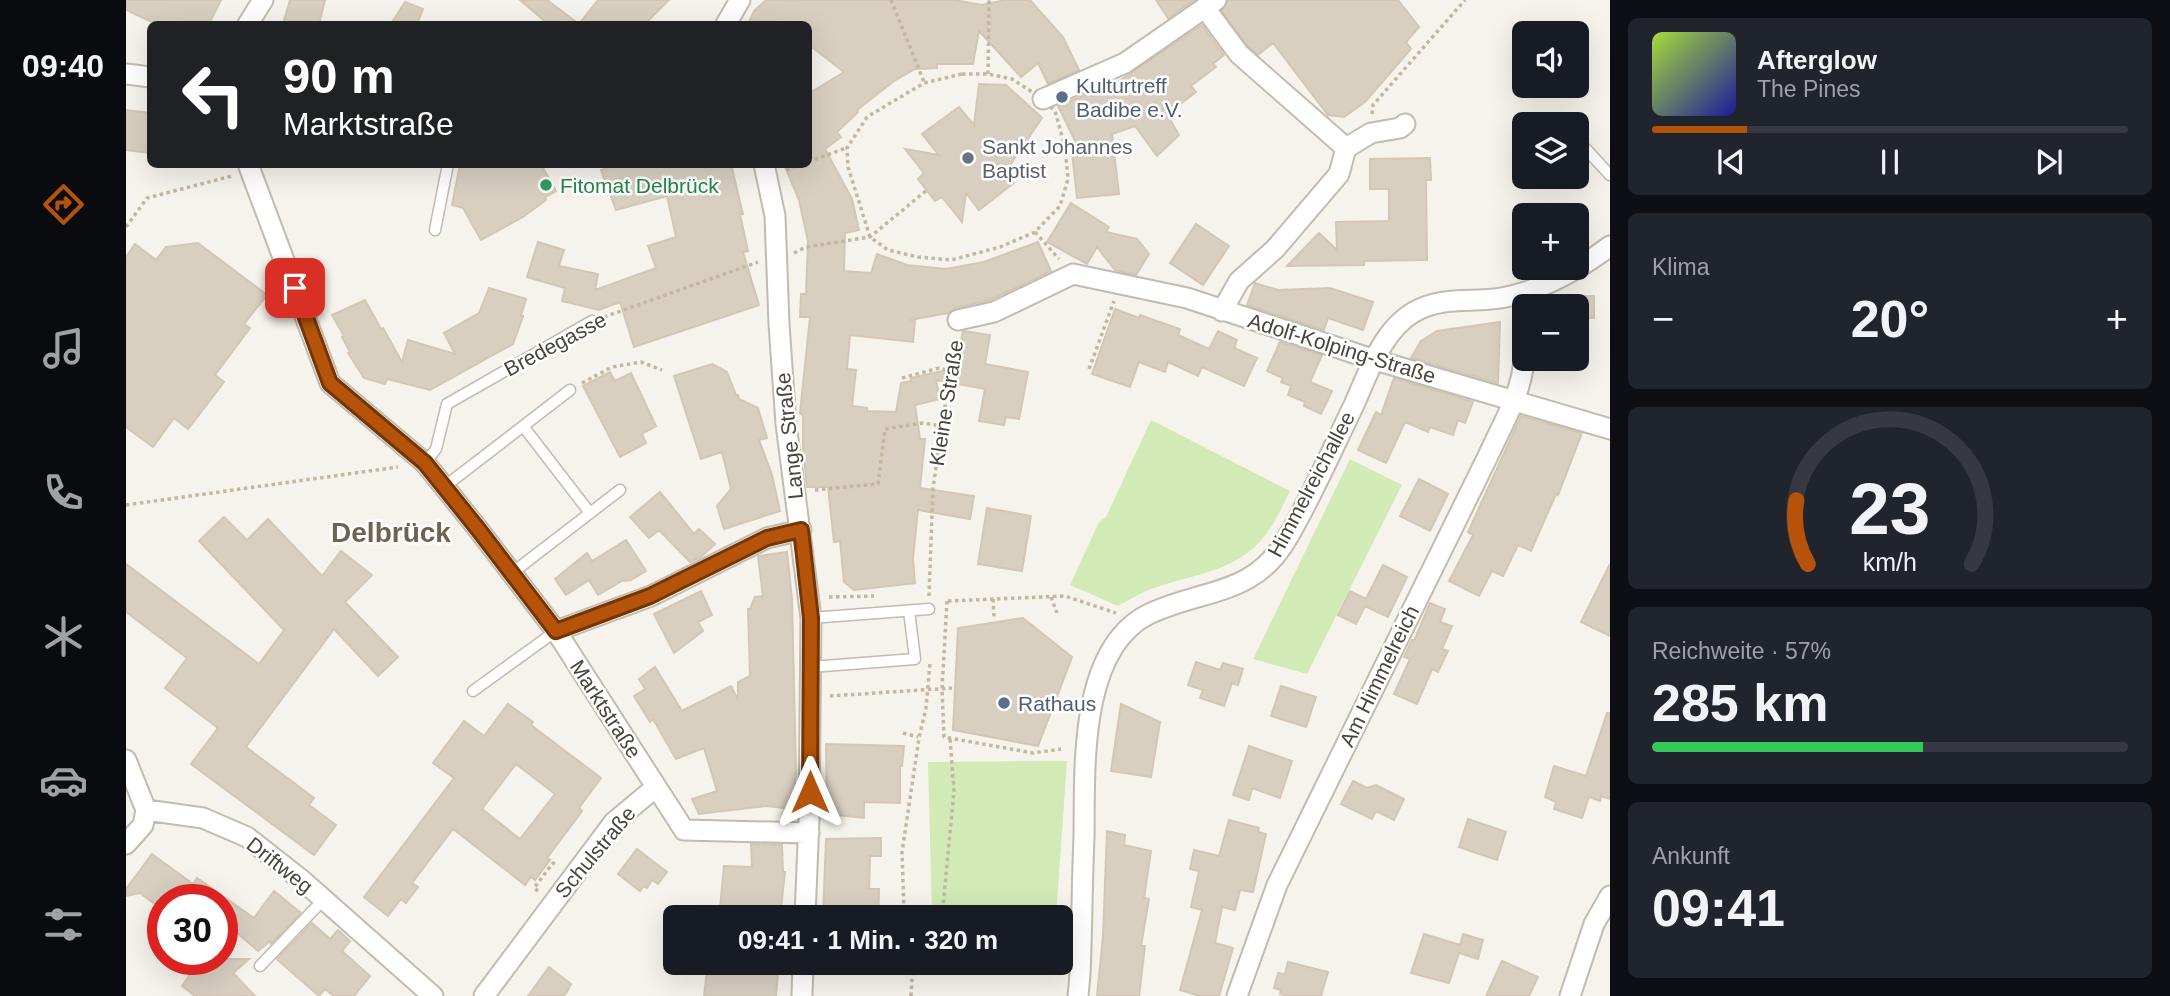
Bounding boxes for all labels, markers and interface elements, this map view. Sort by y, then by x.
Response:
map controls [1512,21,1589,371]
button: sound [1512,21,1589,98]
text: Afterglow [1757,45,1877,75]
text: 09:40 [22,48,104,84]
icon: left [168,49,259,140]
text: 90 m [283,49,395,103]
place label: Kulturtreff Badibe e.V. [1076,74,1183,121]
text: The Pines [1757,76,1861,102]
marker: Kulturtreff Badibe e.V. [1054,89,1070,105]
text: Marktstraße [283,106,454,142]
button: layers [1512,112,1589,189]
place label: Sankt Johannes Baptist [982,135,1133,182]
icon: previous [1712,143,1750,181]
icon: pause [1871,143,1909,181]
icon: next [2030,143,2068,181]
marker: Sankt Johannes Baptist [960,150,976,166]
place label: Fitomat Delbrück [560,174,719,197]
marker: Fitomat Delbrück [538,177,554,193]
icon: directions [39,180,88,229]
button: + [1512,203,1589,280]
text: Klima [1652,254,1710,280]
pin [265,258,325,318]
icon: arrive [276,269,314,307]
text: 20° [1851,290,1929,348]
button: − [1512,294,1589,371]
text: − [1652,298,1674,340]
text: + [2106,298,2128,340]
street label: Bredegasse [500,308,610,380]
street label: Adolf-Kolping-Straße [1245,309,1439,387]
icon: music [39,324,88,373]
street label: Kleine Straße [925,338,967,468]
street label: Lange Straße [771,372,807,500]
street label: Himmelreichallee [1263,407,1359,561]
icon: phone [39,468,88,517]
text: 23 [1850,468,1930,549]
district label: Delbrück [331,517,451,548]
text: km/h [1863,548,1917,576]
street label: Am Himmelreich [1335,602,1423,750]
icon: climate [39,612,88,661]
text: Reichweite · 57% [1652,638,1831,664]
street label: Marktstraße [566,656,646,762]
text: 285 km [1652,674,1828,732]
place label: Rathaus [1018,692,1096,715]
marker: Rathaus [996,695,1012,711]
position arrow [773,755,847,829]
icon: car [39,756,88,805]
street label: Schulstraße [550,802,640,902]
street label: Driftweg [243,832,317,898]
text: Ankunft [1652,843,1730,869]
text: 09:41 [1652,879,1785,937]
speed limit sign: 30 [147,884,238,975]
icon: filters [39,900,88,949]
text: 09:41 · 1 Min. · 320 m [738,925,998,955]

